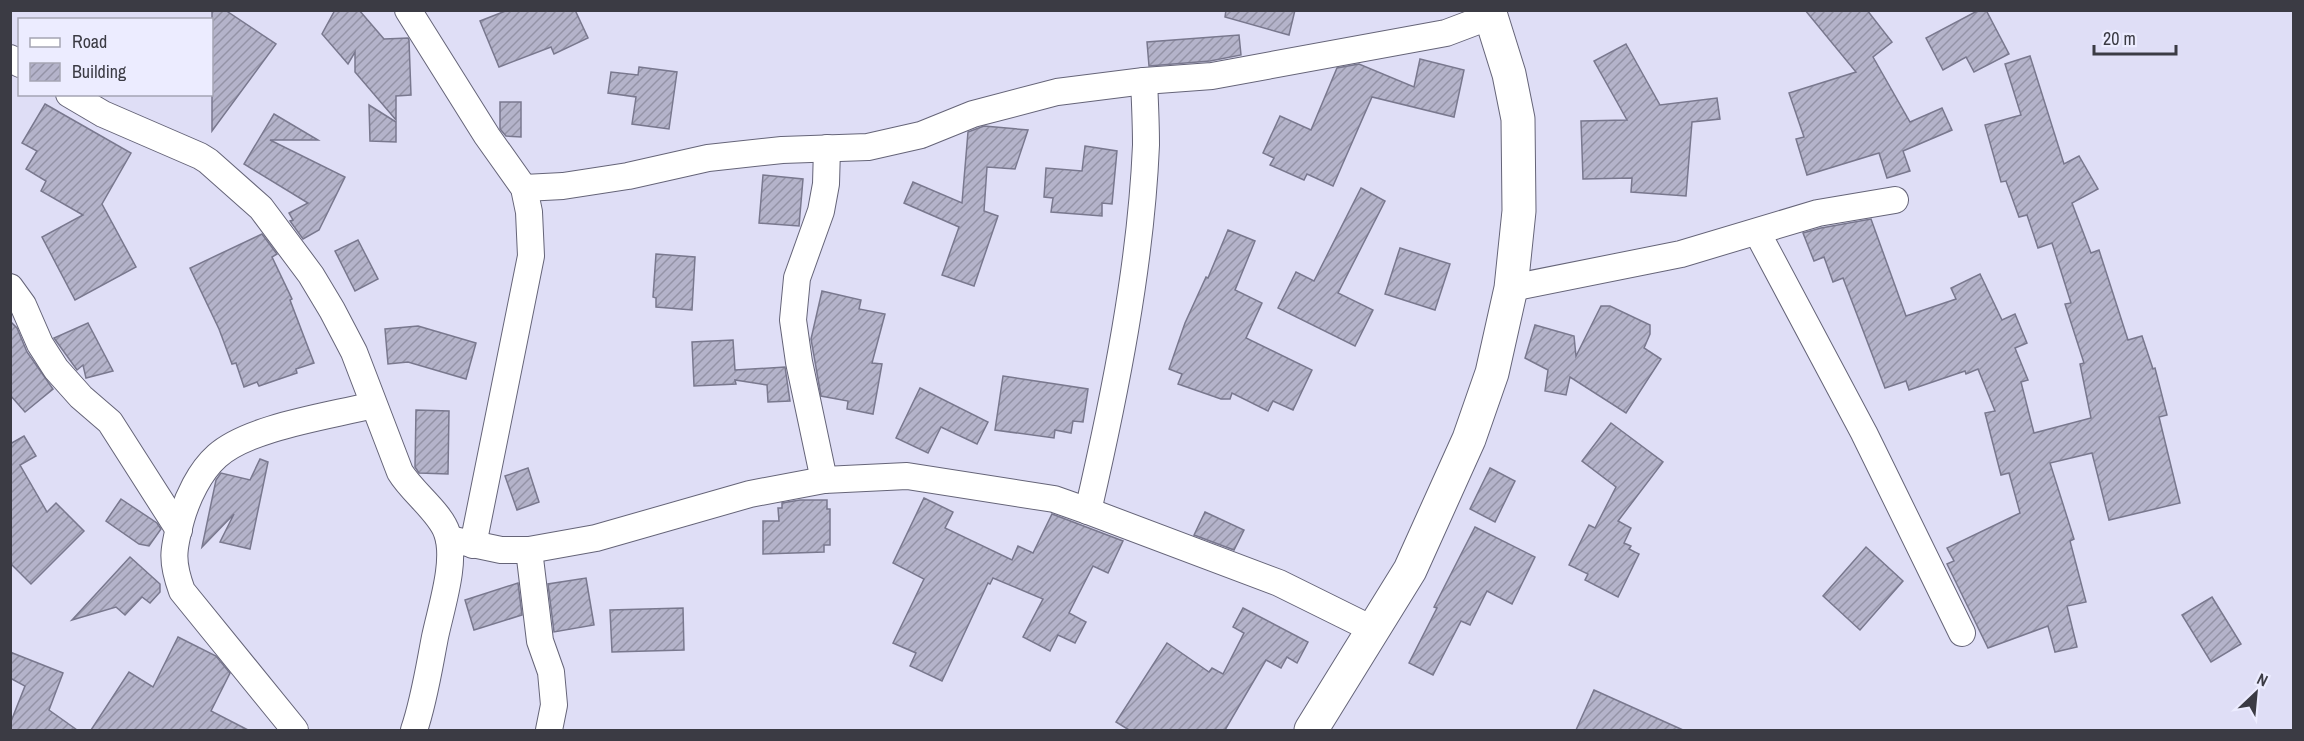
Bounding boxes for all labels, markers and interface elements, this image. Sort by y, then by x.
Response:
legend [18,18,213,96]
scale bar [2094,18,2176,56]
text: 20 m [2103,26,2136,51]
text: Road [72,29,107,54]
text: Building [72,59,127,84]
north arrow [2226,663,2286,723]
text: N [2253,668,2272,691]

